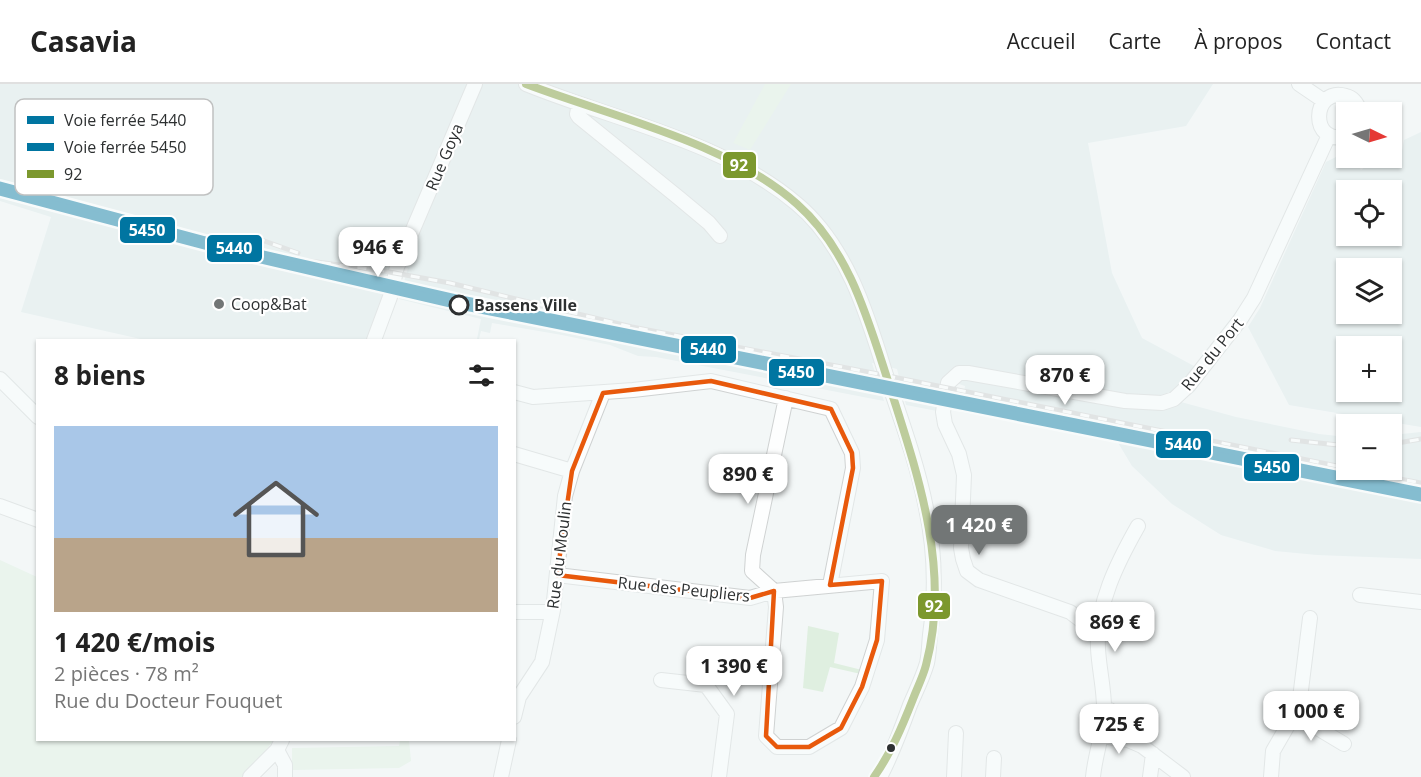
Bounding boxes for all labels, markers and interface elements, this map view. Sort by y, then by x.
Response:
text: Casavia [30,22,137,60]
text: Accueil [1007,27,1075,55]
text: Carte [1108,27,1161,55]
text: À propos [1194,27,1283,55]
text: Contact [1316,27,1391,55]
legend [15,99,213,195]
north arrow [1336,102,1402,168]
map controls [1336,102,1402,480]
text: Voie ferrée 5440 [64,109,187,131]
street label: Rue Goya [420,120,468,194]
text: Voie ferrée 5450 [64,136,187,158]
line badge: 92 [722,151,757,179]
text: 92 [730,154,748,176]
text: 92 [64,163,82,185]
button: locate [1336,180,1402,246]
line badge: 5450 [119,216,176,244]
text: 5450 [129,219,165,241]
pin: 946 € [336,227,420,278]
text: 946 € [353,233,403,260]
line badge: 5440 [206,234,263,263]
text: 5440 [216,237,252,259]
button: layers [1336,258,1402,324]
place label: Coop&Bat [231,293,307,315]
place label: Bassens Ville [474,294,577,316]
marker: Bassens Ville [449,295,469,315]
marker: Coop&Bat [212,297,226,311]
street label: Rue du Port [1176,313,1248,395]
line badge: 5440 [680,335,737,364]
button: + [1336,336,1402,402]
text: 5440 [690,338,726,360]
pin: 870 € [1023,355,1107,406]
text: 8 biens [54,357,145,393]
line badge: 5450 [768,358,825,387]
icon: filters [465,359,498,392]
text: 5450 [778,361,814,383]
text: 870 € [1040,361,1090,388]
button: − [1336,414,1402,480]
line badge: 5440 [1155,430,1212,459]
text: 5440 [1165,433,1201,455]
line badge: 5450 [1243,453,1300,482]
pin: 890 € [706,454,790,505]
text: 5450 [1254,456,1290,478]
text: 890 € [723,460,773,487]
icon: home [222,465,330,573]
street label: Rue du Moulin [541,500,577,610]
pin: 1 420 € [924,505,1034,556]
text: 1 420 € [945,511,1013,538]
street label: Rue des Peupliers [617,571,751,607]
line badge: 92 [917,592,951,620]
text: 92 [925,595,943,617]
pin: 869 € [1073,602,1157,653]
text: 869 € [1090,608,1140,635]
text: 1 420 €/mois [54,624,215,660]
pin: 1 390 € [679,646,789,697]
text: 1 390 € [700,652,768,679]
text: 2 pièces · 78 m² [54,660,199,687]
text: Rue du Docteur Fouquet [54,687,282,714]
pin: 1 000 € [1256,691,1366,742]
text: 1 000 € [1277,697,1345,724]
pin: 725 € [1077,704,1161,755]
text: 725 € [1094,710,1144,737]
unlabelled marker [885,742,897,754]

